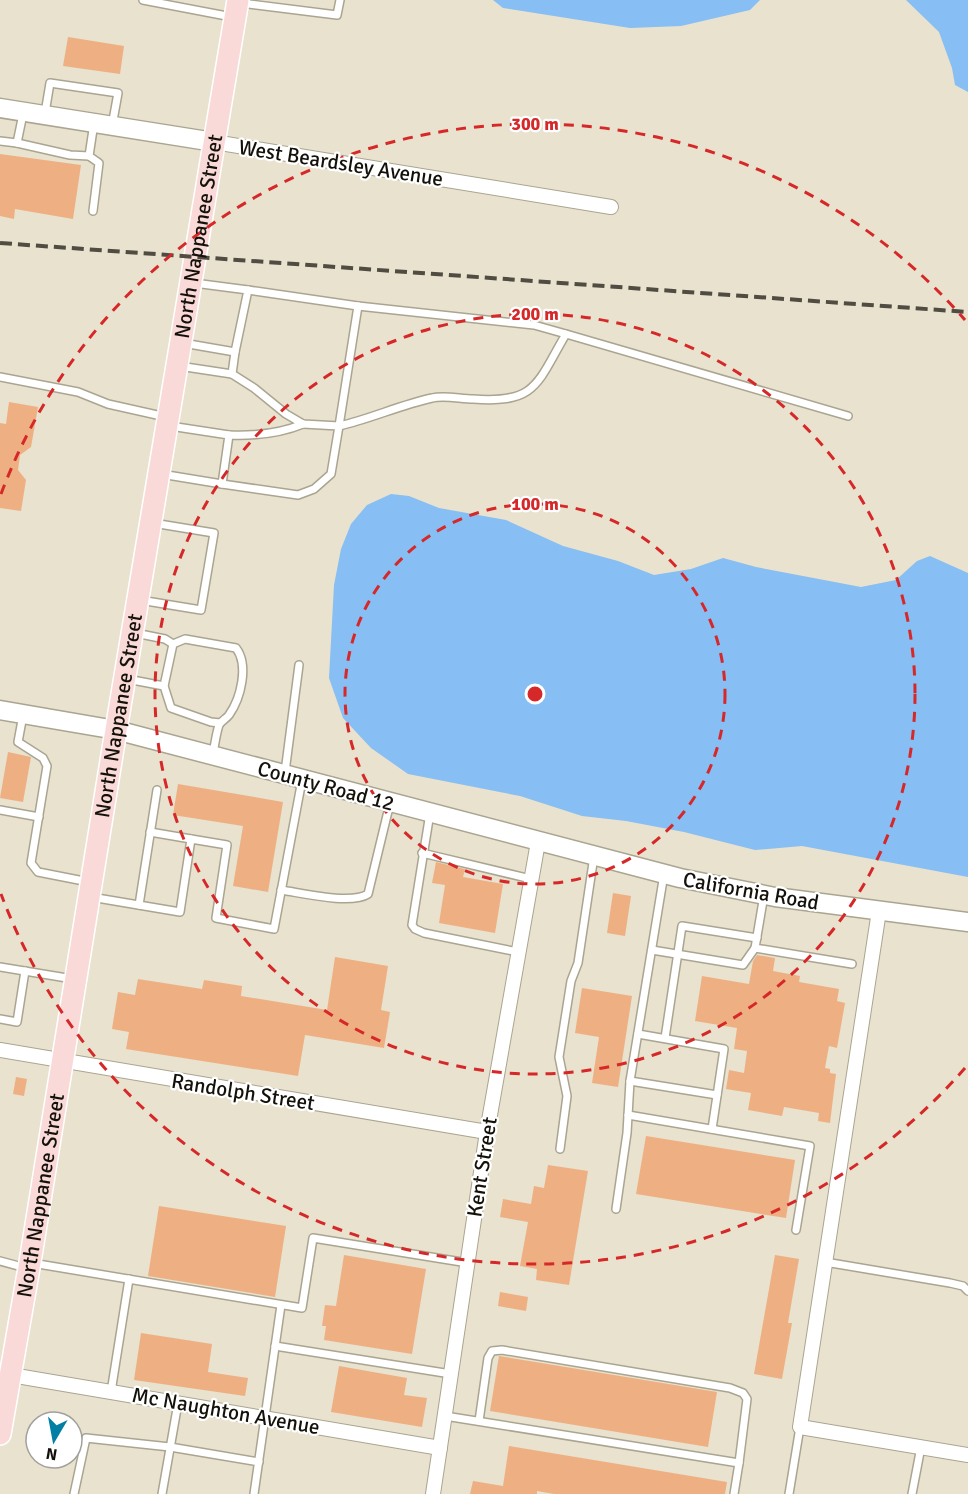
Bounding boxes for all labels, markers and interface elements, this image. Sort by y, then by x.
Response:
text: 300 m [511,113,559,135]
street label: North Nappanee Street [169,132,228,340]
street label: West Beardsley Avenue [237,134,445,192]
text: 200 m [511,303,559,325]
text: 100 m [511,493,559,515]
street label: North Nappanee Street [89,612,148,820]
centre of rings [525,684,545,704]
street label: County Road 12 [255,755,397,817]
street label: California Road [681,866,821,916]
street label: Randolph Street [170,1068,316,1116]
street label: North Nappanee Street [11,1091,70,1300]
street label: Kent Street [461,1115,503,1219]
street label: Mc Naughton Avenue [130,1382,322,1440]
north arrow [24,1410,84,1470]
text: N [44,1443,59,1465]

